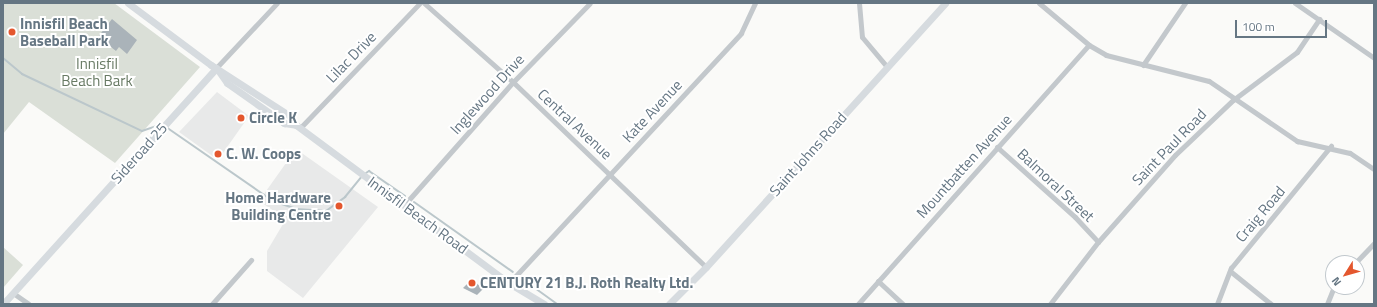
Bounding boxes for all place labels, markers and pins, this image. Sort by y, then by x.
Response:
place label: Innisfil Beach Baseball Park [20,14,108,49]
marker: Innisfil Beach Baseball Park [7,27,17,37]
place label: Circle K [249,109,297,127]
marker: Circle K [236,113,246,123]
place label: C. W. Coops [226,145,301,163]
marker: C. W. Coops [213,149,223,159]
place label: Home Hardware Building Centre [225,188,331,223]
marker: Home Hardware Building Centre [334,201,344,211]
place label: CENTURY 21 B.J. Roth Realty Ltd. [480,274,693,292]
marker: CENTURY 21 B.J. Roth Realty Ltd. [467,278,477,288]

